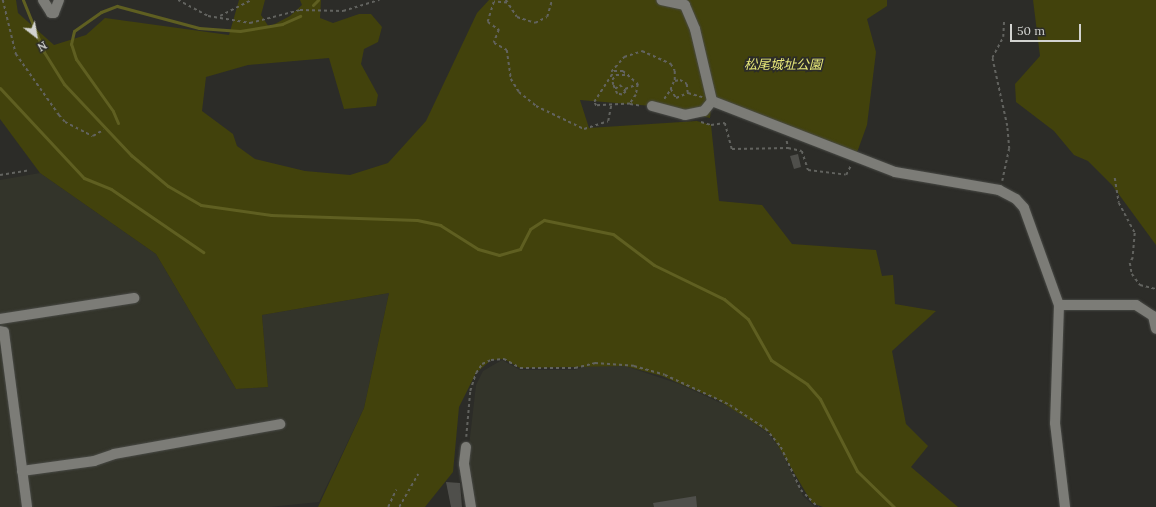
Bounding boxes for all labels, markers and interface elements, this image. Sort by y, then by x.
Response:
north arrow [16,16,56,56]
scale bar [1012,16,1083,42]
text: 50 m [1017,23,1045,38]
text: N [35,38,49,54]
park label: 松尾城址公園 [744,57,822,73]

